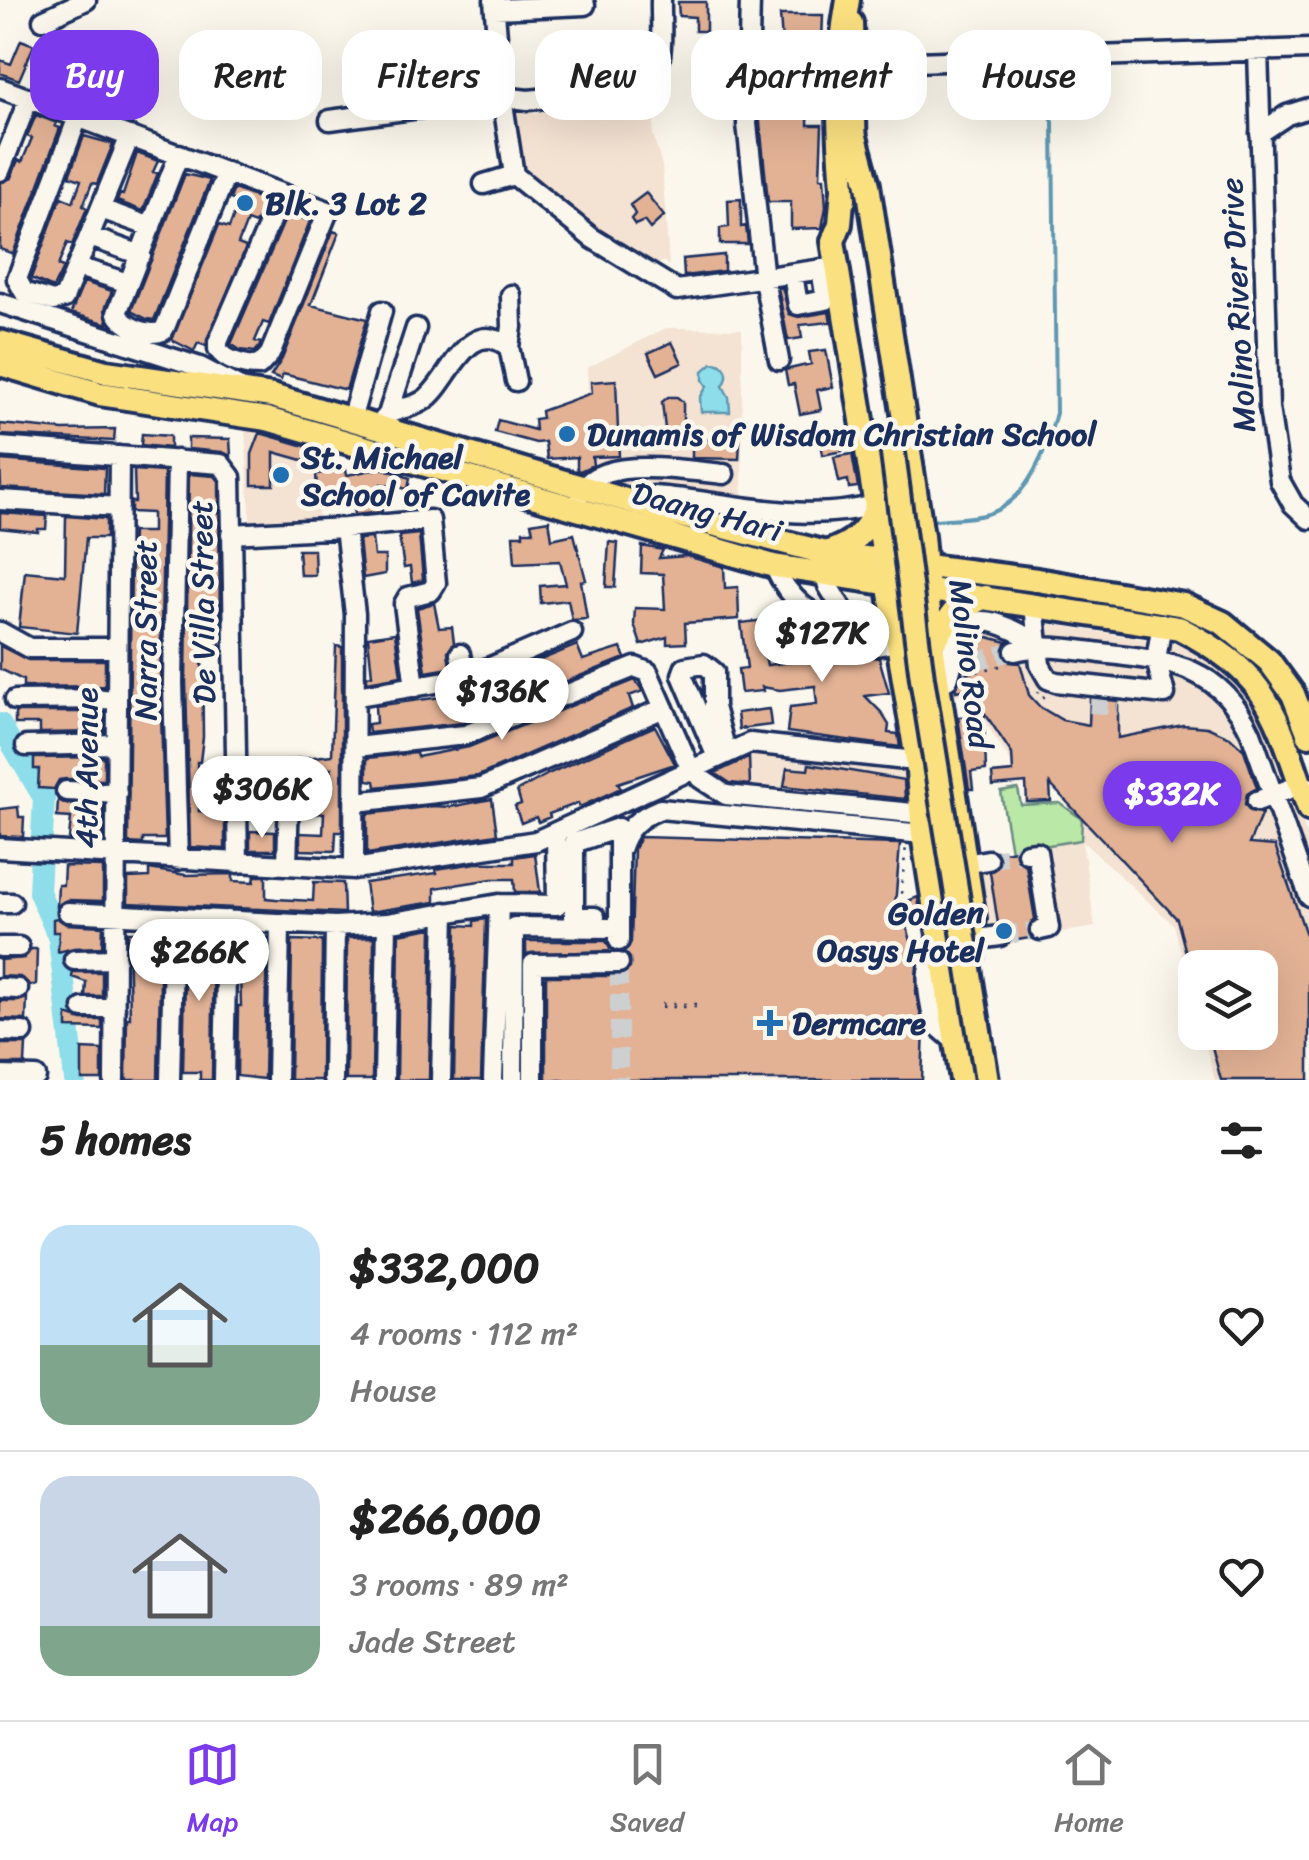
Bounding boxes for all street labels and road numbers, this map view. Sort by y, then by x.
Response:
street label: Molino River Drive [1203,176,1273,434]
street label: Daang Hari [625,465,790,560]
street label: De Villa Street [173,499,233,705]
street label: Narra Street [117,540,174,720]
street label: Molino Road [931,576,1009,754]
street label: 4th Avenue [58,687,115,849]

